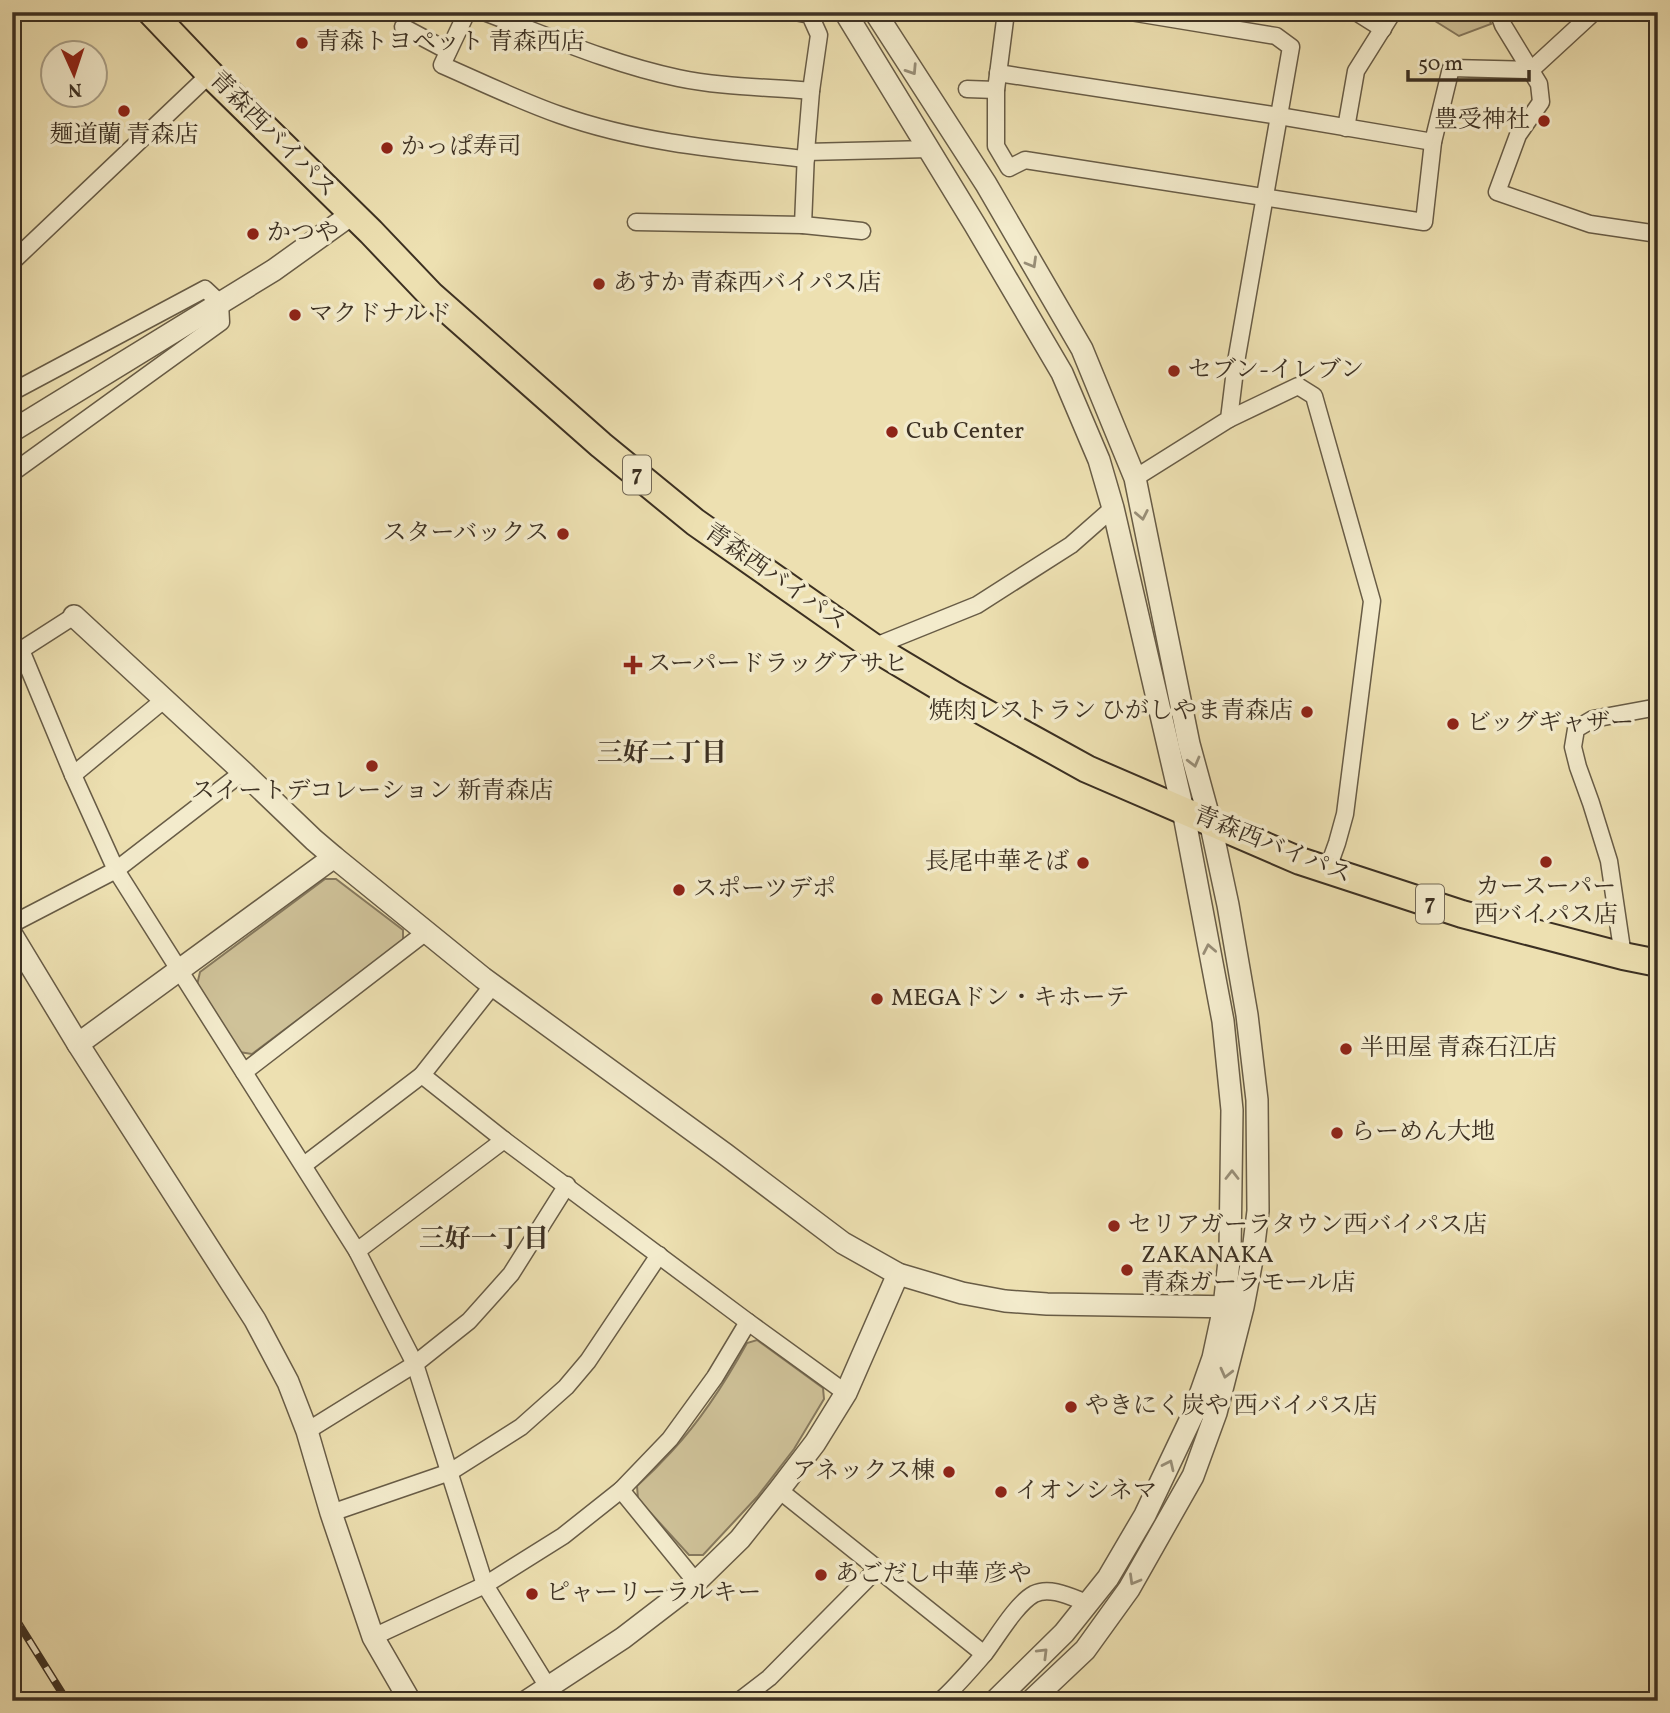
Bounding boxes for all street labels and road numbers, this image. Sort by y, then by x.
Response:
street label: 青森西バイパス [201,64,343,206]
road number: 7 [623,456,651,495]
street label: 青森西バイパス [697,516,853,640]
street label: 青森西バイパス [1188,799,1356,893]
road number: 7 [1416,884,1444,923]

